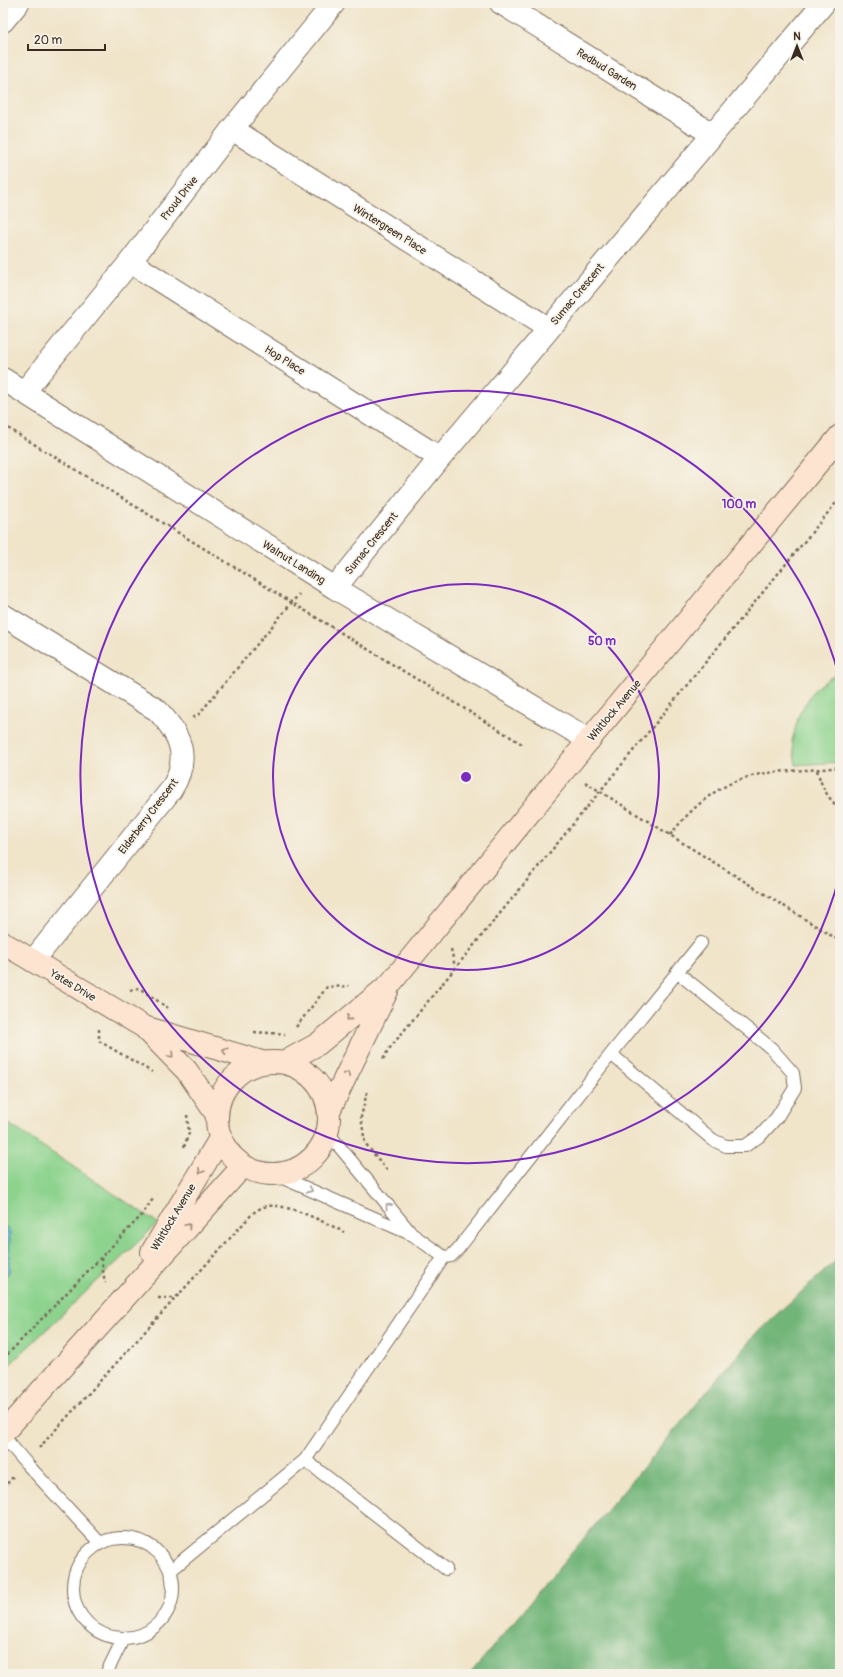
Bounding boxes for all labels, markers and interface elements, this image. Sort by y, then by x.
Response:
scale bar [28,26,105,52]
north arrow [777,26,817,66]
text: N [793,30,801,43]
text: 20 m [34,33,63,48]
street label: Redbud Garden [574,46,639,93]
street label: Proud Drive [158,173,201,223]
street label: Wintergreen Place [350,202,429,258]
street label: Sumac Crescent [548,260,607,328]
street label: Hop Place [262,343,308,378]
text: 100 m [722,497,757,512]
street label: Sumac Crescent [342,509,401,577]
street label: Walnut Landing [260,538,328,587]
text: 50 m [588,634,616,649]
street label: Whitlock Avenue [585,677,644,744]
centre of rings [459,770,473,784]
street label: Elderberry Crescent [116,776,181,857]
street label: Yates Drive [47,966,99,1005]
one-way arrow [346,1014,354,1021]
one-way arrow [222,1047,229,1056]
one-way arrow [166,1050,174,1058]
one-way arrow [342,1071,349,1079]
one-way arrow [198,1167,205,1174]
street label: Whitlock Avenue [148,1181,199,1253]
one-way arrow [305,1185,313,1193]
one-way arrow [385,1203,392,1210]
one-way arrow [184,1224,191,1231]

